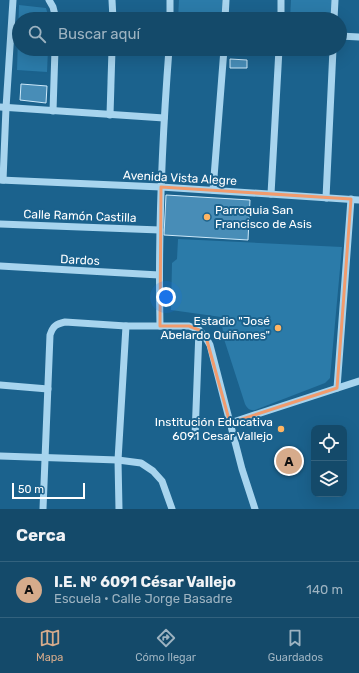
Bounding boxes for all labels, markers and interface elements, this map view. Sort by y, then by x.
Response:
search box [12,12,347,56]
icon: search [26,23,48,45]
text: Buscar aquí [58,25,140,43]
street label: Avenida Vista Alegre [123,168,238,188]
place label: Parroquia San Francisco de Asis [215,203,312,231]
street label: Calle Ramón Castilla [23,207,137,225]
marker: Parroquia San Francisco de Asis [202,212,212,222]
street label: Dardos [60,252,100,268]
your location [156,287,176,307]
place label: Estadio "José Abelardo Quiñones" [160,314,270,342]
marker: Estadio "José Abelardo Quiñones" [273,323,283,333]
place label: Institución Educativa 6091 Cesar Vallejo [155,415,273,443]
marker: Institución Educativa 6091 Cesar Vallejo [276,424,286,434]
map controls [311,425,347,497]
button: locate [311,425,347,461]
pin: A [276,446,302,476]
button: layers [311,461,347,497]
scale bar [12,481,85,500]
text: 50 m [18,483,44,496]
text: Cerca [16,525,66,545]
text: I.E. N° 6091 César Vallejo [54,573,236,591]
text: A [24,582,34,597]
text: 140 m [306,582,343,597]
text: Escuela · Calle Jorge Basadre [54,591,233,606]
tab: Mapa [36,627,63,664]
tab: Cómo llegar [135,627,196,664]
tab: Guardados [268,627,323,664]

